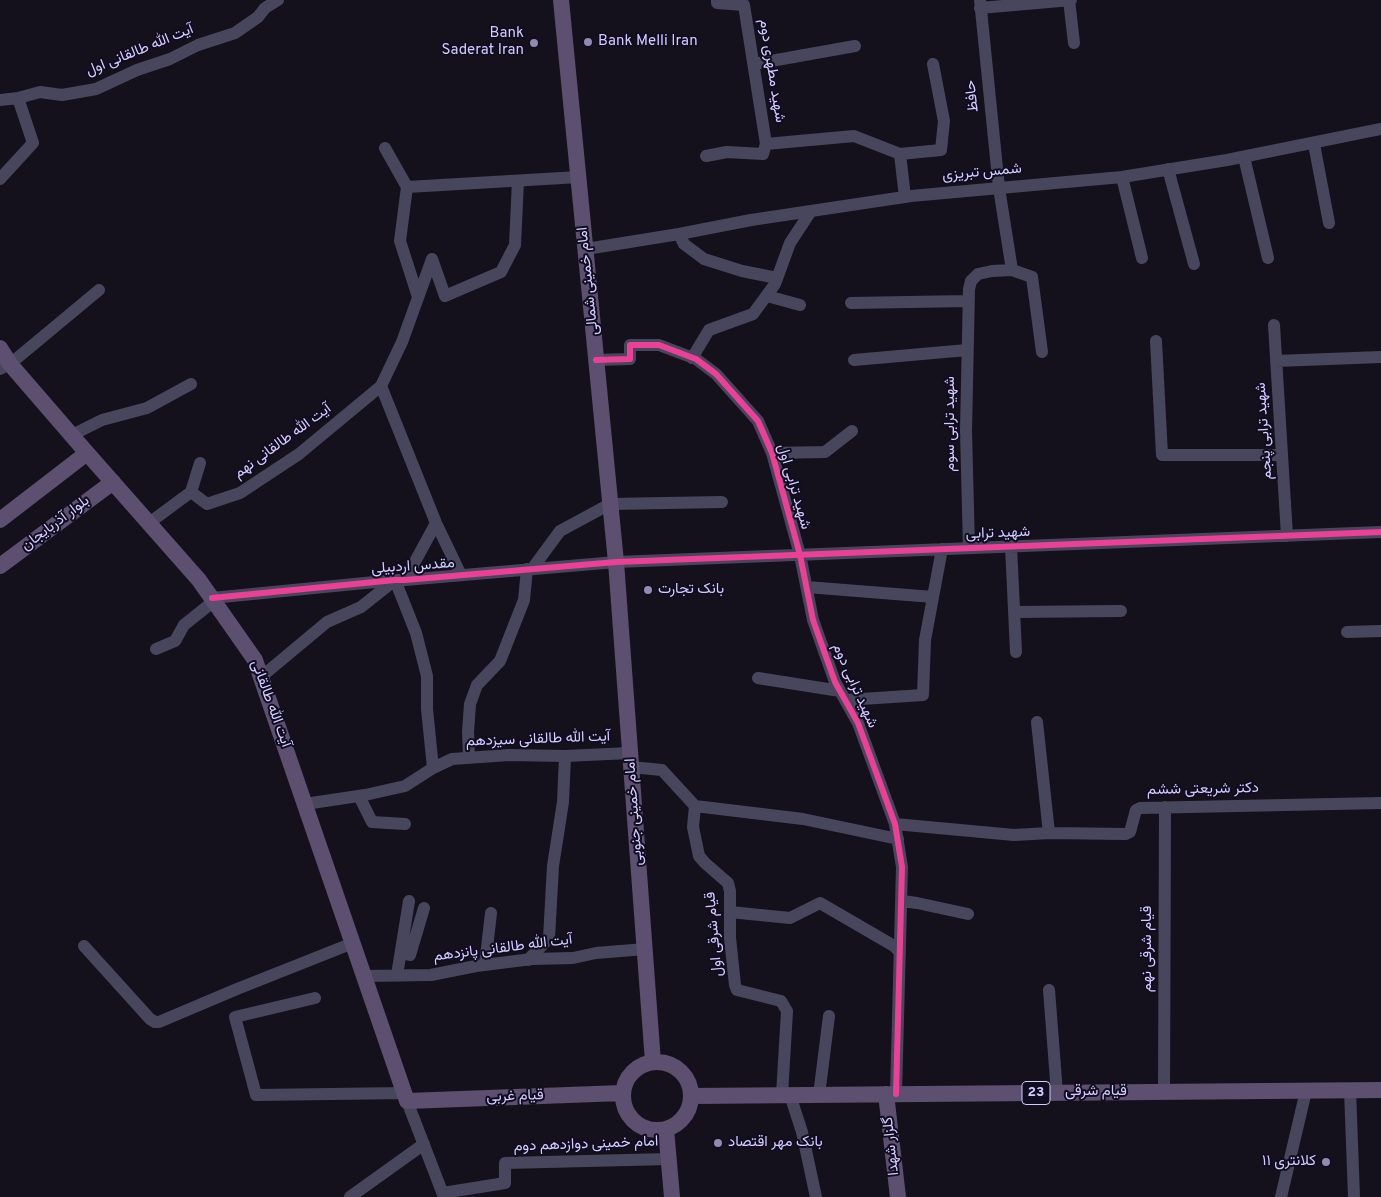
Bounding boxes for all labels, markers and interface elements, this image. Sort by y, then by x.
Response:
street label: شهید مطهری دوم [754,18,788,124]
street label: آیت الله طالقانی اول [83,21,197,81]
place label: Bank Saderat Iran [442,25,524,60]
place label: Bank Melli Iran [598,33,698,51]
marker: Bank Melli Iran [582,36,594,48]
marker: Bank Saderat Iran [528,37,540,49]
street label: حافظ [962,79,984,113]
street label: شمس تبریزی [942,161,1022,185]
street label: امام خمینی شمالی [574,226,604,336]
street label: شهید ترابی سوم [942,376,960,472]
street label: شهید ترابی پنجم [1253,382,1277,480]
street label: آیت الله طالقانی نهم [231,401,335,483]
street label: شهید ترابی اول [772,442,814,532]
street label: بلوار آذربایجان [18,493,94,555]
street label: شهید ترابی [965,524,1031,544]
street label: مقدس اردبیلی [371,555,455,579]
place label: بانک تجارت [658,581,724,599]
marker: بانک تجارت [642,584,654,596]
street label: شهید ترابی دوم [827,641,881,731]
street label: آیت الله طالقانی [246,658,294,750]
street label: آیت الله طالقانی سیزدهم [465,728,611,752]
street label: امام خمینی جنوبی [622,758,648,866]
street label: دکتر شریعتی ششم [1147,780,1259,800]
street label: قیام شرقی اول [702,891,728,977]
street label: قیام شرقی نهم [1139,906,1157,992]
street label: آیت الله طالقانی پانزدهم [433,932,573,966]
road number: 23 [1022,1082,1050,1104]
street label: قیام شرقی [1065,1083,1127,1101]
street label: قیام غربی [486,1087,544,1107]
street label: گلزار شهدا [880,1116,904,1176]
street label: امام خمینی دوازدهم دوم [513,1133,659,1157]
place label: بانک مهر اقتصاد [728,1134,823,1152]
marker: بانک مهر اقتصاد [712,1137,724,1149]
place label: کلانتری ۱۱ [1262,1153,1316,1171]
marker: کلانتری ۱۱ [1320,1156,1332,1168]

